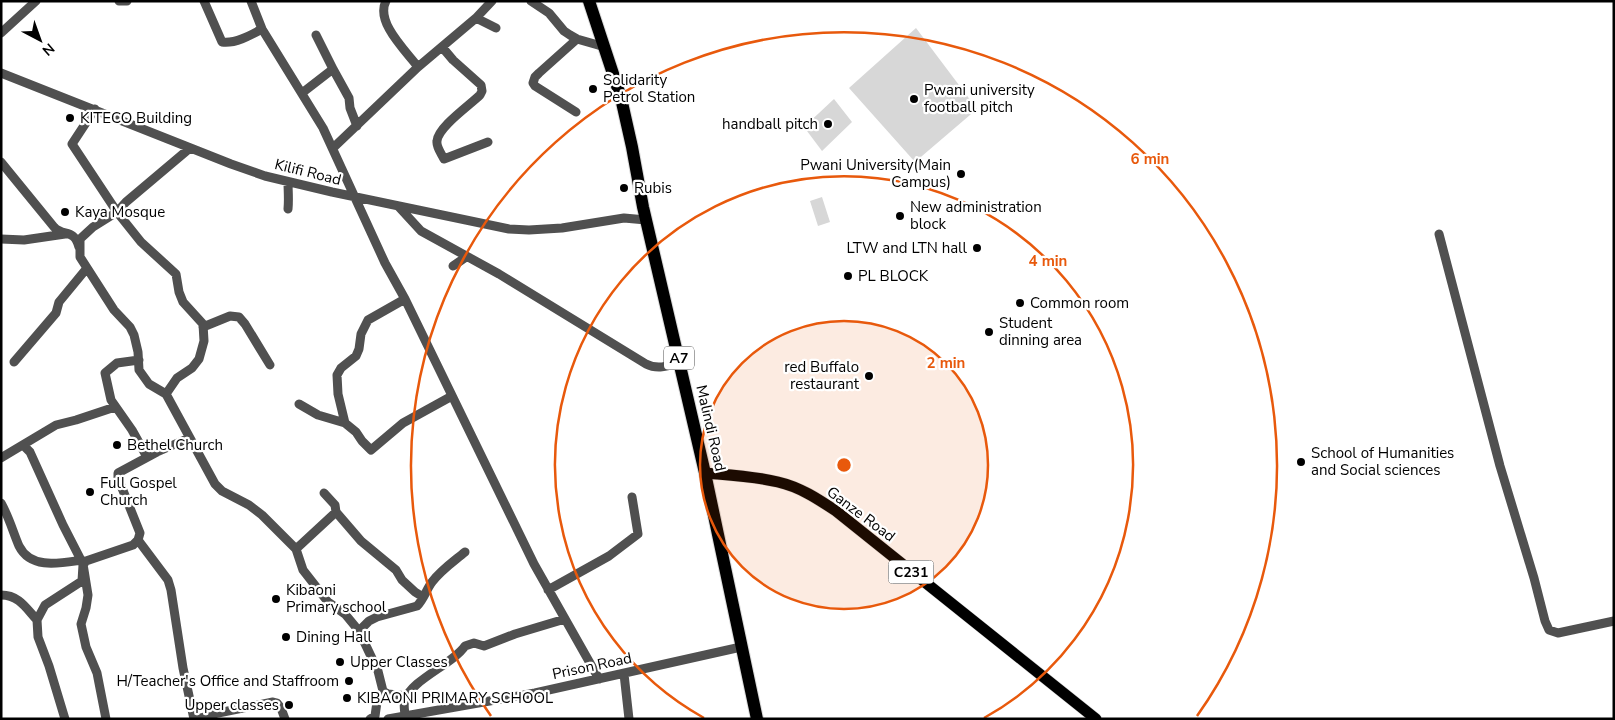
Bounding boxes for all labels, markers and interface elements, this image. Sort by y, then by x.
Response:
north arrow [15,15,65,65]
text: N [38,39,58,60]
place label: Solidarity Petrol Station [603,70,695,107]
place label: Pwani university football pitch [924,80,1035,117]
marker: Solidarity Petrol Station [587,83,599,95]
marker: Pwani university football pitch [908,93,920,105]
place label: KITECO Building [80,108,192,128]
marker: KITECO Building [64,112,76,124]
place label: handball pitch [722,114,818,134]
marker: handball pitch [822,118,834,130]
text: 6 min [1131,149,1169,169]
street label: Kilifi Road [273,154,343,190]
place label: Pwani University(Main Campus) [800,155,951,192]
marker: Pwani University(Main Campus) [955,168,967,180]
place label: Rubis [634,178,672,198]
marker: Rubis [618,182,630,194]
place label: New administration block [910,197,1042,234]
place label: Kaya Mosque [75,202,165,222]
marker: Kaya Mosque [59,206,71,218]
marker: New administration block [894,210,906,222]
place label: LTW and LTN hall [847,238,968,258]
marker: LTW and LTN hall [971,242,983,254]
text: 4 min [1029,251,1067,271]
place label: PL BLOCK [858,266,929,286]
marker: PL BLOCK [842,270,854,282]
place label: Common room [1030,293,1129,313]
marker: Common room [1014,297,1026,309]
place label: Student dinning area [999,313,1082,350]
marker: Student dinning area [983,326,995,338]
road number: A7 [664,346,694,369]
text: 2 min [927,353,965,373]
place label: red Buffalo restaurant [784,357,860,394]
marker: red Buffalo restaurant [863,370,875,382]
street label: Malindi Road [691,383,731,473]
place label: Bethel Church [127,435,223,455]
marker: Bethel Church [111,439,123,451]
place label: School of Humanities and Social sciences [1311,443,1454,480]
centre of rings [835,456,853,474]
marker: School of Humanities and Social sciences [1295,456,1307,468]
place label: Full Gospel Church [100,473,177,510]
street label: Ganze Road [823,482,899,546]
marker: Full Gospel Church [84,486,96,498]
road number: C231 [888,560,934,584]
place label: Kibaoni Primary school [286,580,387,617]
marker: Kibaoni Primary school [270,593,282,605]
place label: Dining Hall [296,627,373,647]
marker: Dining Hall [280,631,292,643]
street label: Prison Road [550,648,634,684]
place label: Upper Classes [350,652,448,672]
marker: Upper Classes [334,656,346,668]
place label: H/Teacher's Office and Staffroom [116,671,339,691]
marker: H/Teacher's Office and Staffroom [343,675,355,687]
place label: KIBAONI PRIMARY SCHOOL [357,688,553,708]
marker: KIBAONI PRIMARY SCHOOL [341,692,353,704]
place label: Upper classes [184,695,279,715]
marker: Upper classes [283,699,295,711]

